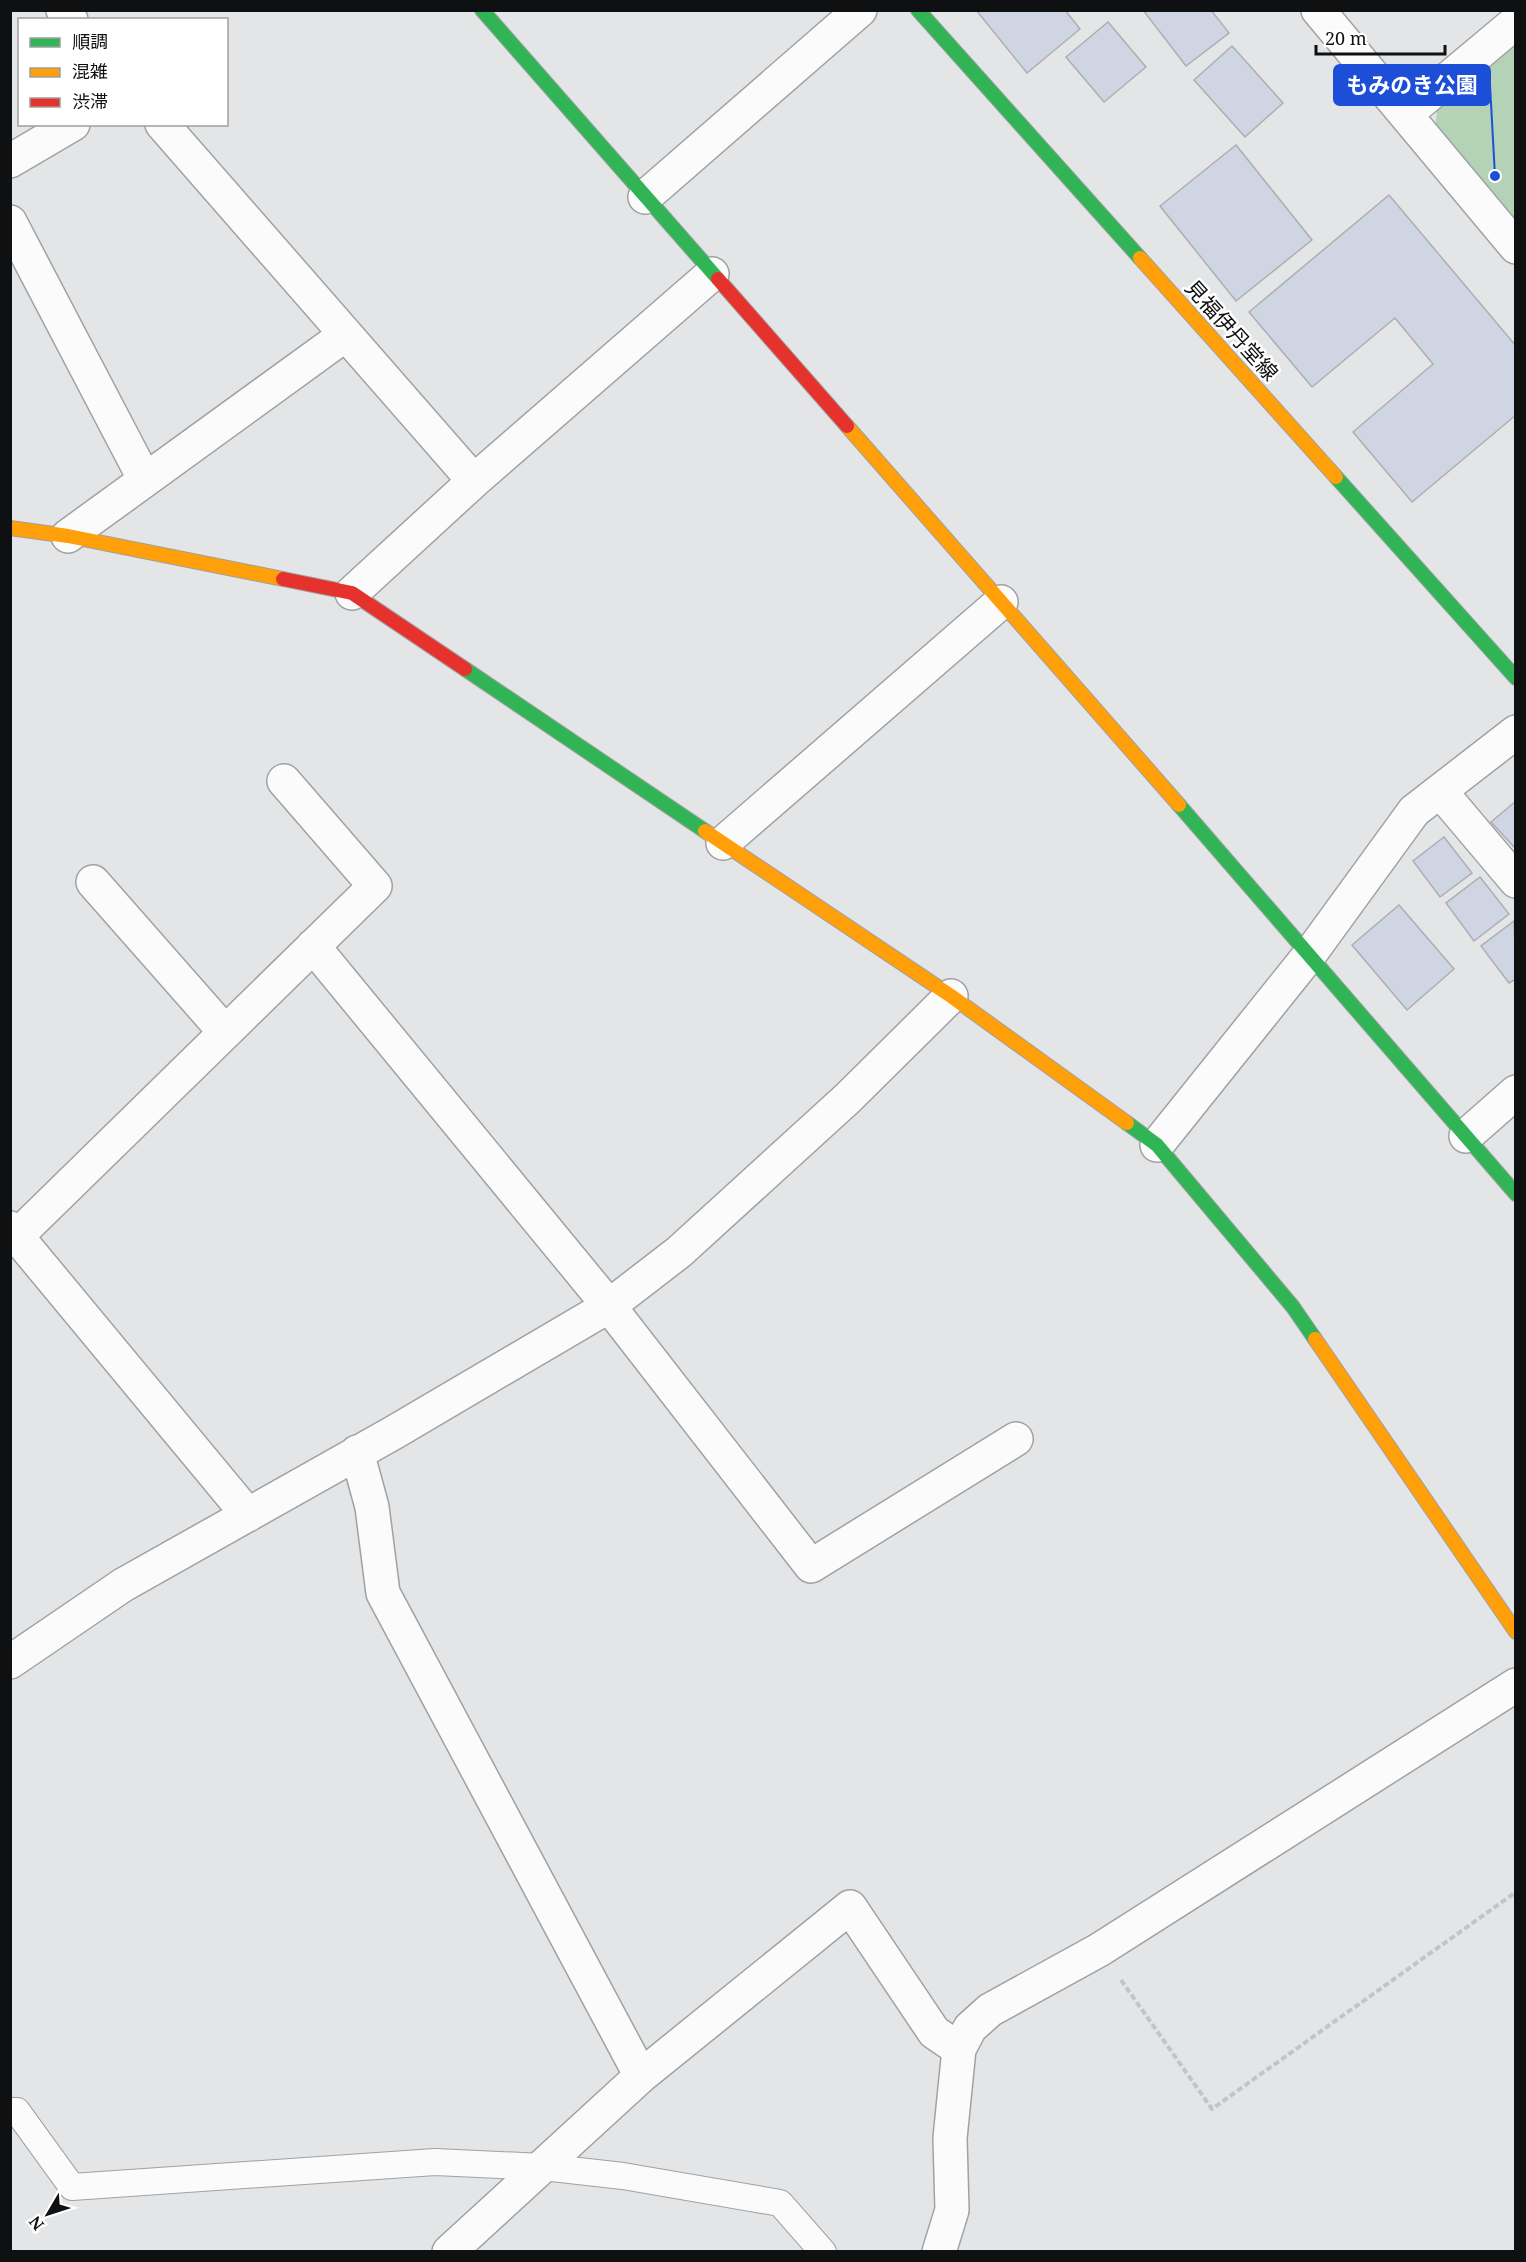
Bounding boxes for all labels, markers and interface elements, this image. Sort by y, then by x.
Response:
legend [18,18,228,126]
scale bar [1316,18,1445,56]
text: 20 m [1325,26,1367,50]
text: 順調 [72,29,108,53]
text: 混雑 [72,59,108,83]
callout: もみのき公園 [1334,65,1490,105]
text: もみのき公園 [1346,69,1478,99]
text: 渋滞 [72,89,108,113]
street label: 見福伊丹堂線 [1179,274,1285,386]
north arrow [18,2184,78,2244]
text: N [24,2211,49,2235]

